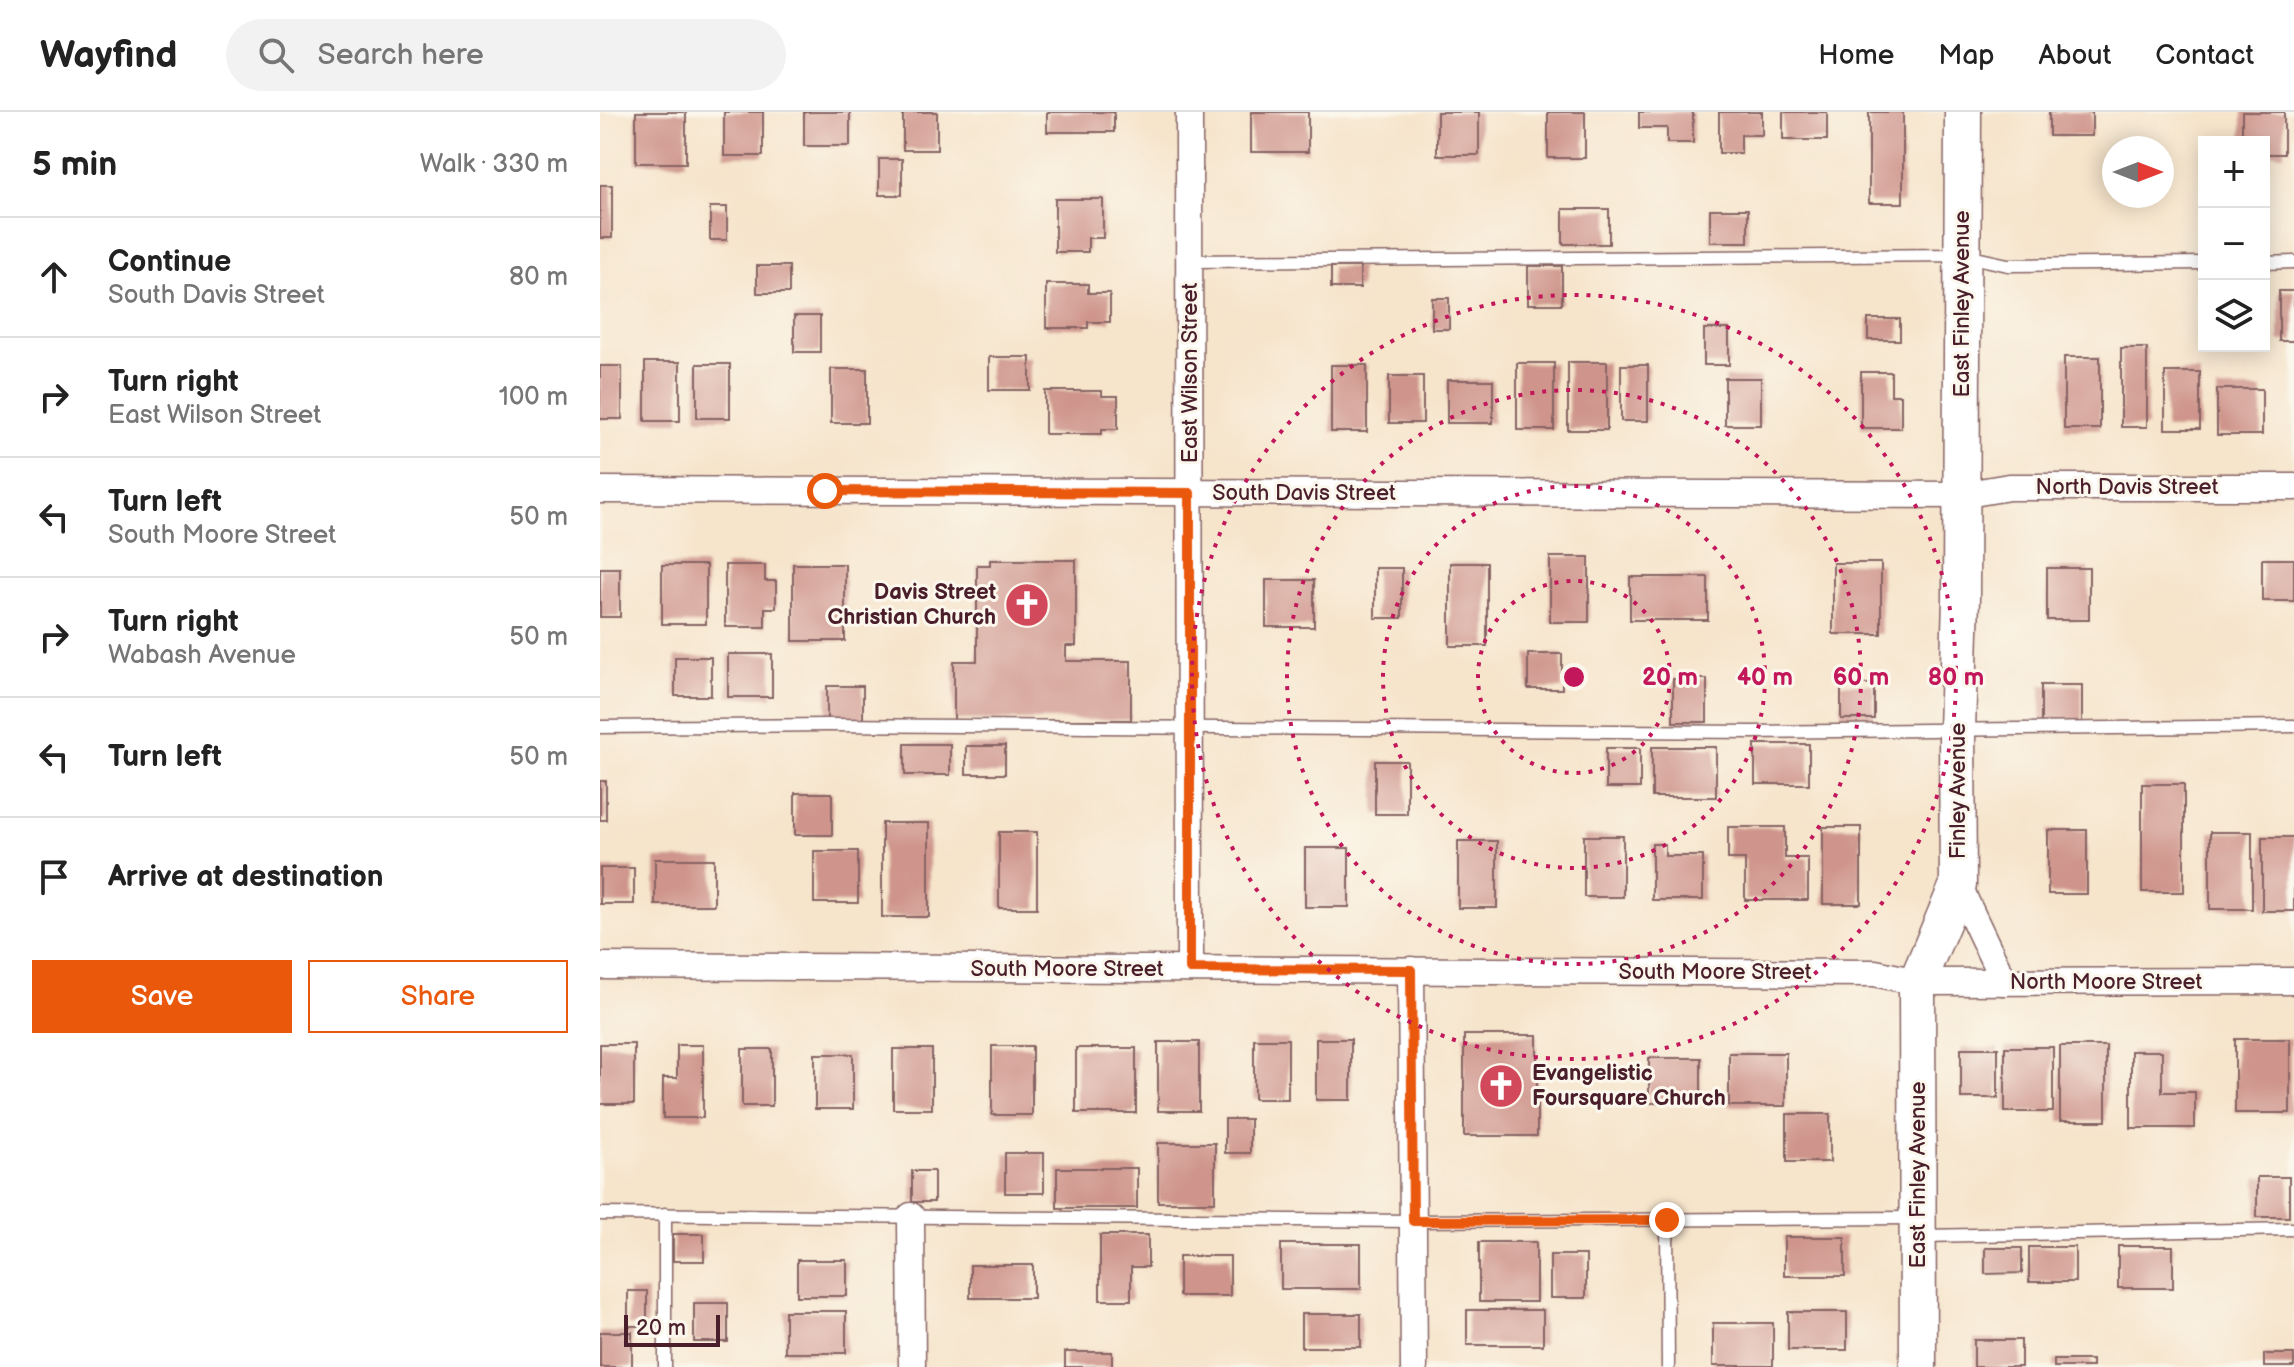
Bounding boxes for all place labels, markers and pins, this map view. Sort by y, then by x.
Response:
place label: Davis Street Christian Church [828,579,997,631]
church icon: Davis Street Christian Church [1003,581,1051,629]
centre of rings [1560,663,1588,691]
place label: Evangelistic Foursquare Church [1532,1060,1726,1112]
church icon: Evangelistic Foursquare Church [1477,1062,1525,1110]

